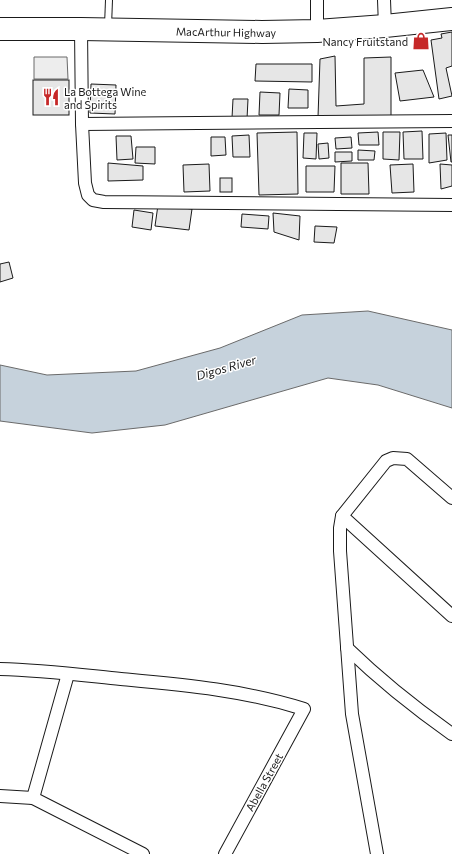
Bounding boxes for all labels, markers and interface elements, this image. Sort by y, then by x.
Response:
street label: MacArthur Highway [176,24,277,39]
shop icon: Nancy Fruitstand [411,31,431,51]
place label: Nancy Fruitstand [322,35,408,48]
place label: La Bottega Wine and Spirits [64,85,147,111]
restaurant icon: La Bottega Wine and Spirits [41,87,61,107]
water label: Digos River [195,351,259,382]
street label: Abella Street [243,750,286,813]

